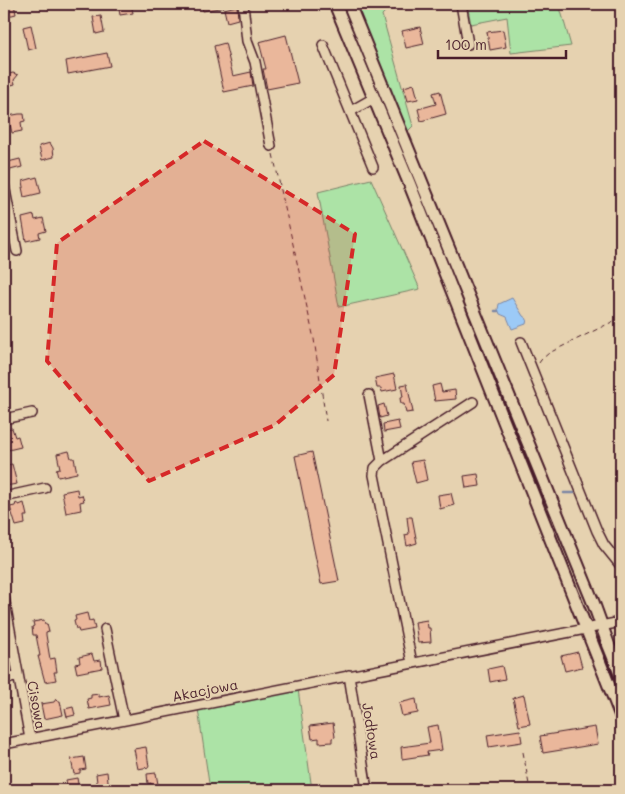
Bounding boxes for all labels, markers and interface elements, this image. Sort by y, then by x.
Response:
scale bar [438,28,565,60]
text: 100 m [445,34,487,54]
street label: Akacjowa [170,674,240,706]
street label: Cisowa [23,679,51,731]
street label: Jodłowa [358,701,386,761]

